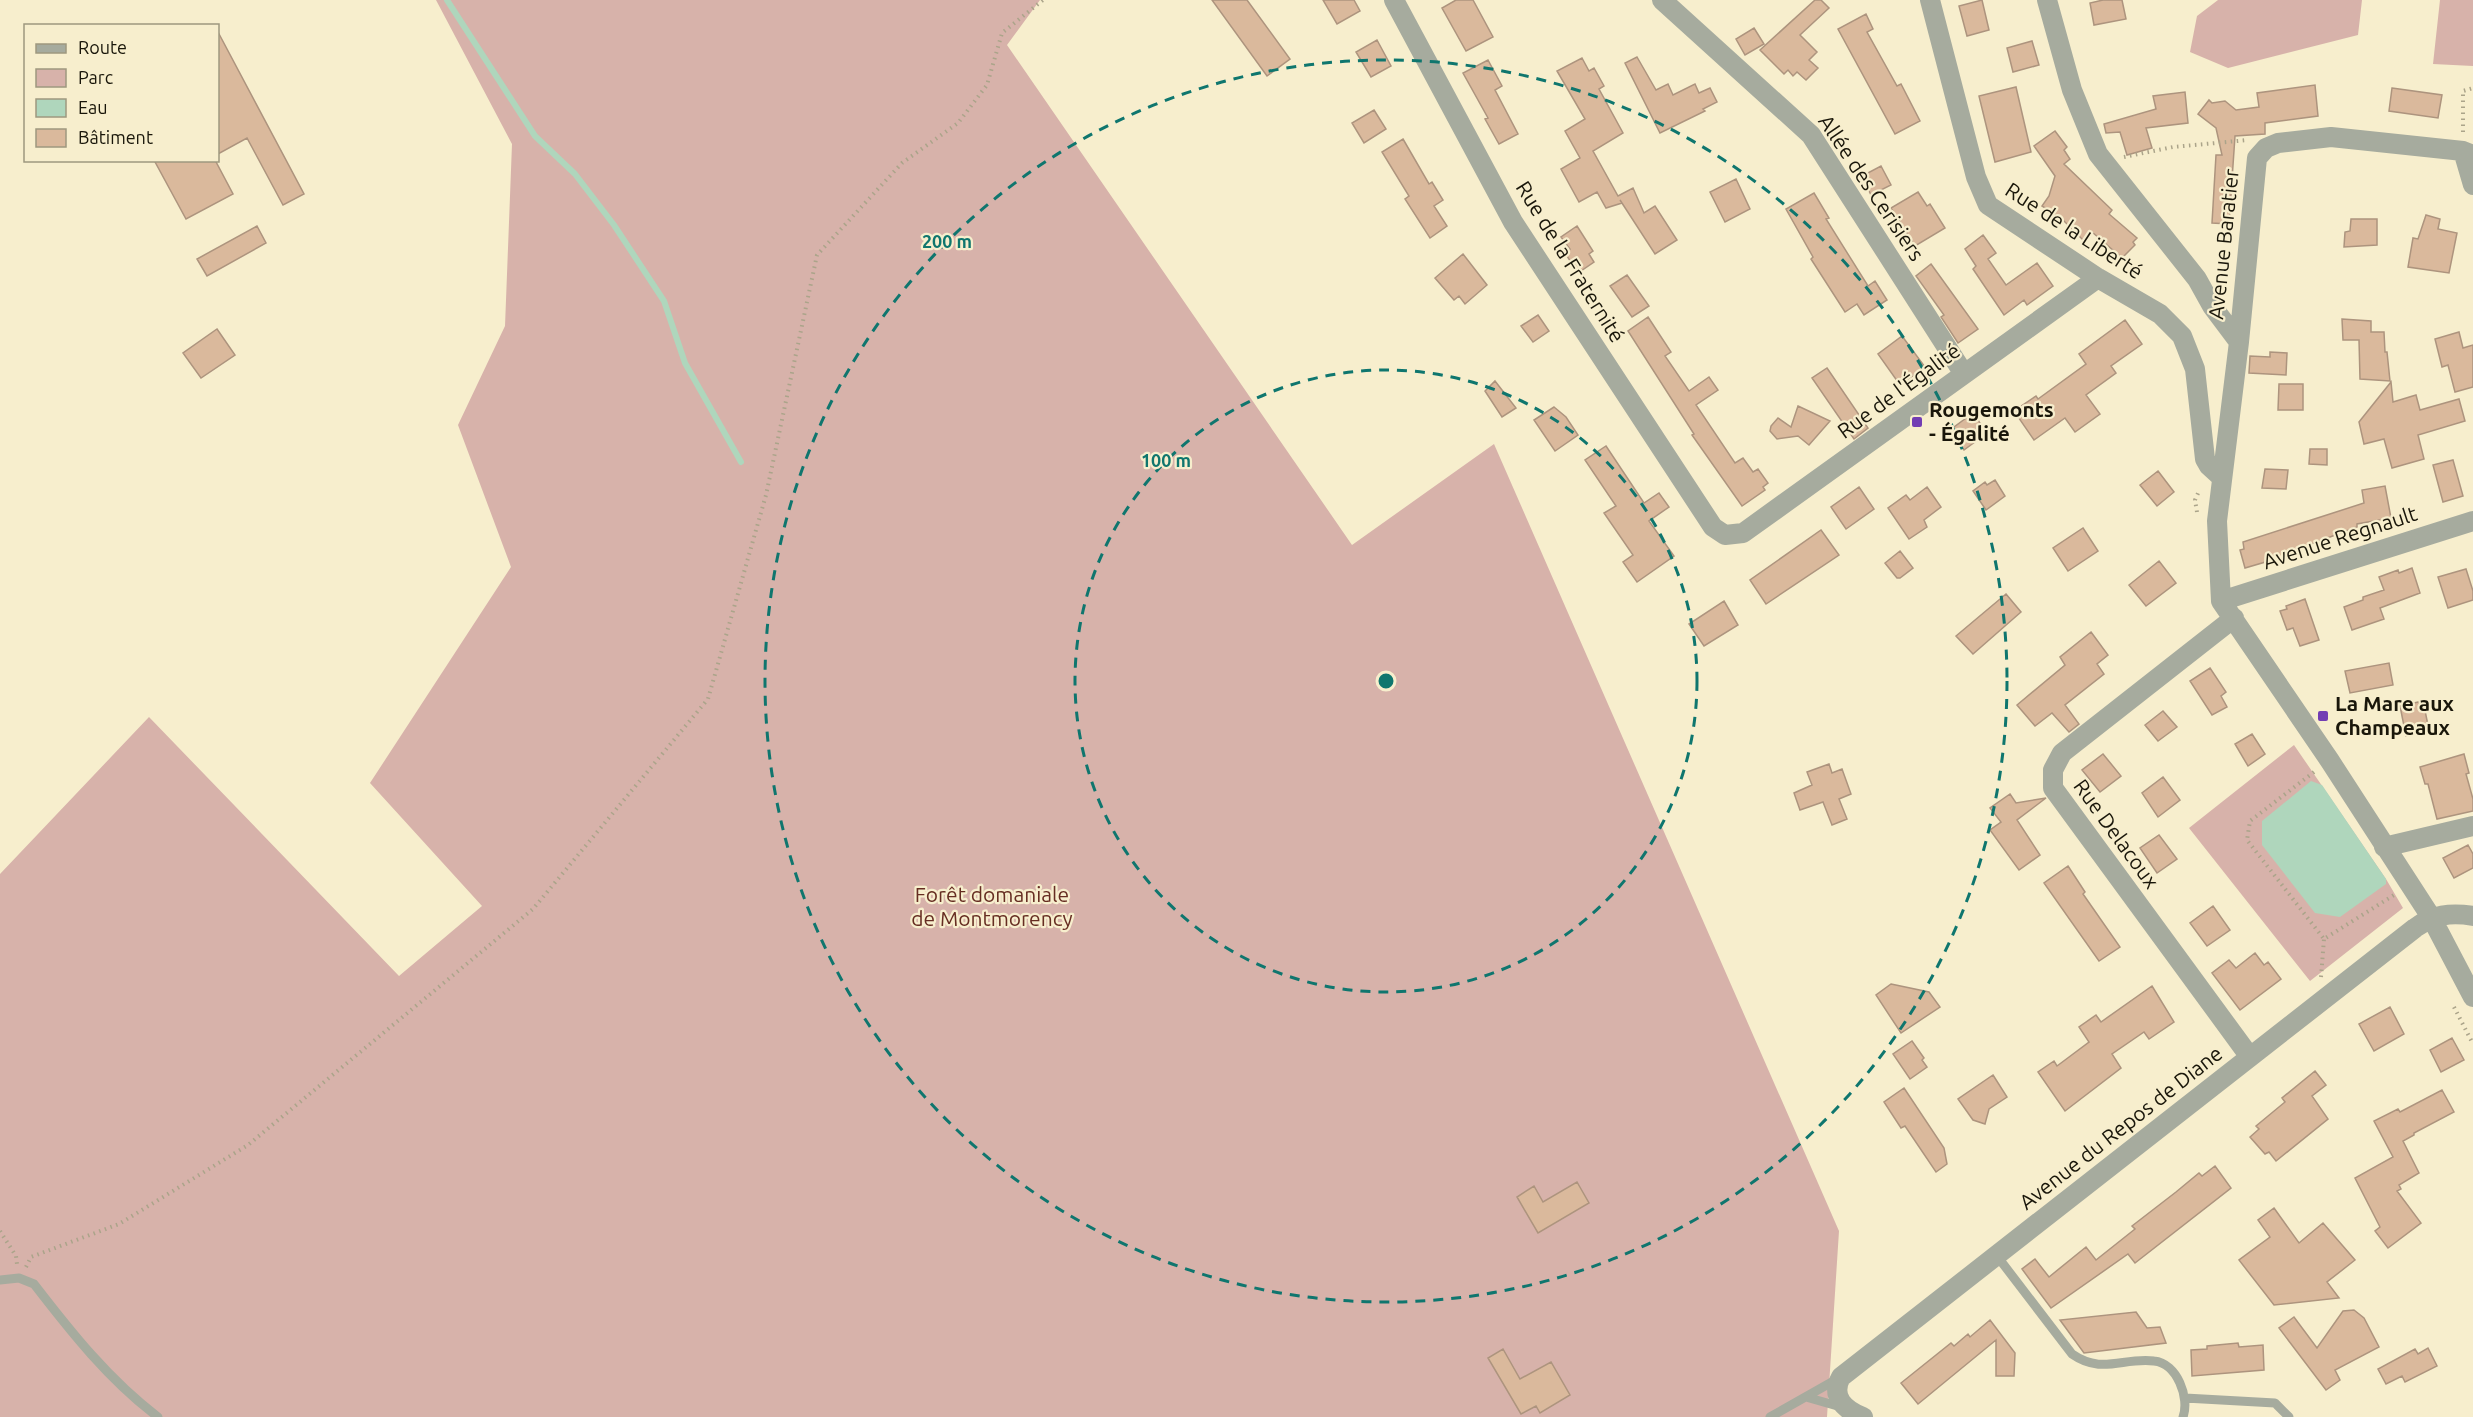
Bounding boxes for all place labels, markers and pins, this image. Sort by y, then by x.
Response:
place label: Rougemonts - Égalité [1929,397,2054,445]
marker: Rougemonts - Égalité [1910,415,1924,429]
centre of rings [1376,671,1396,691]
place label: La Mare aux Champeaux [2335,691,2454,739]
marker: La Mare aux Champeaux [2316,709,2330,723]

